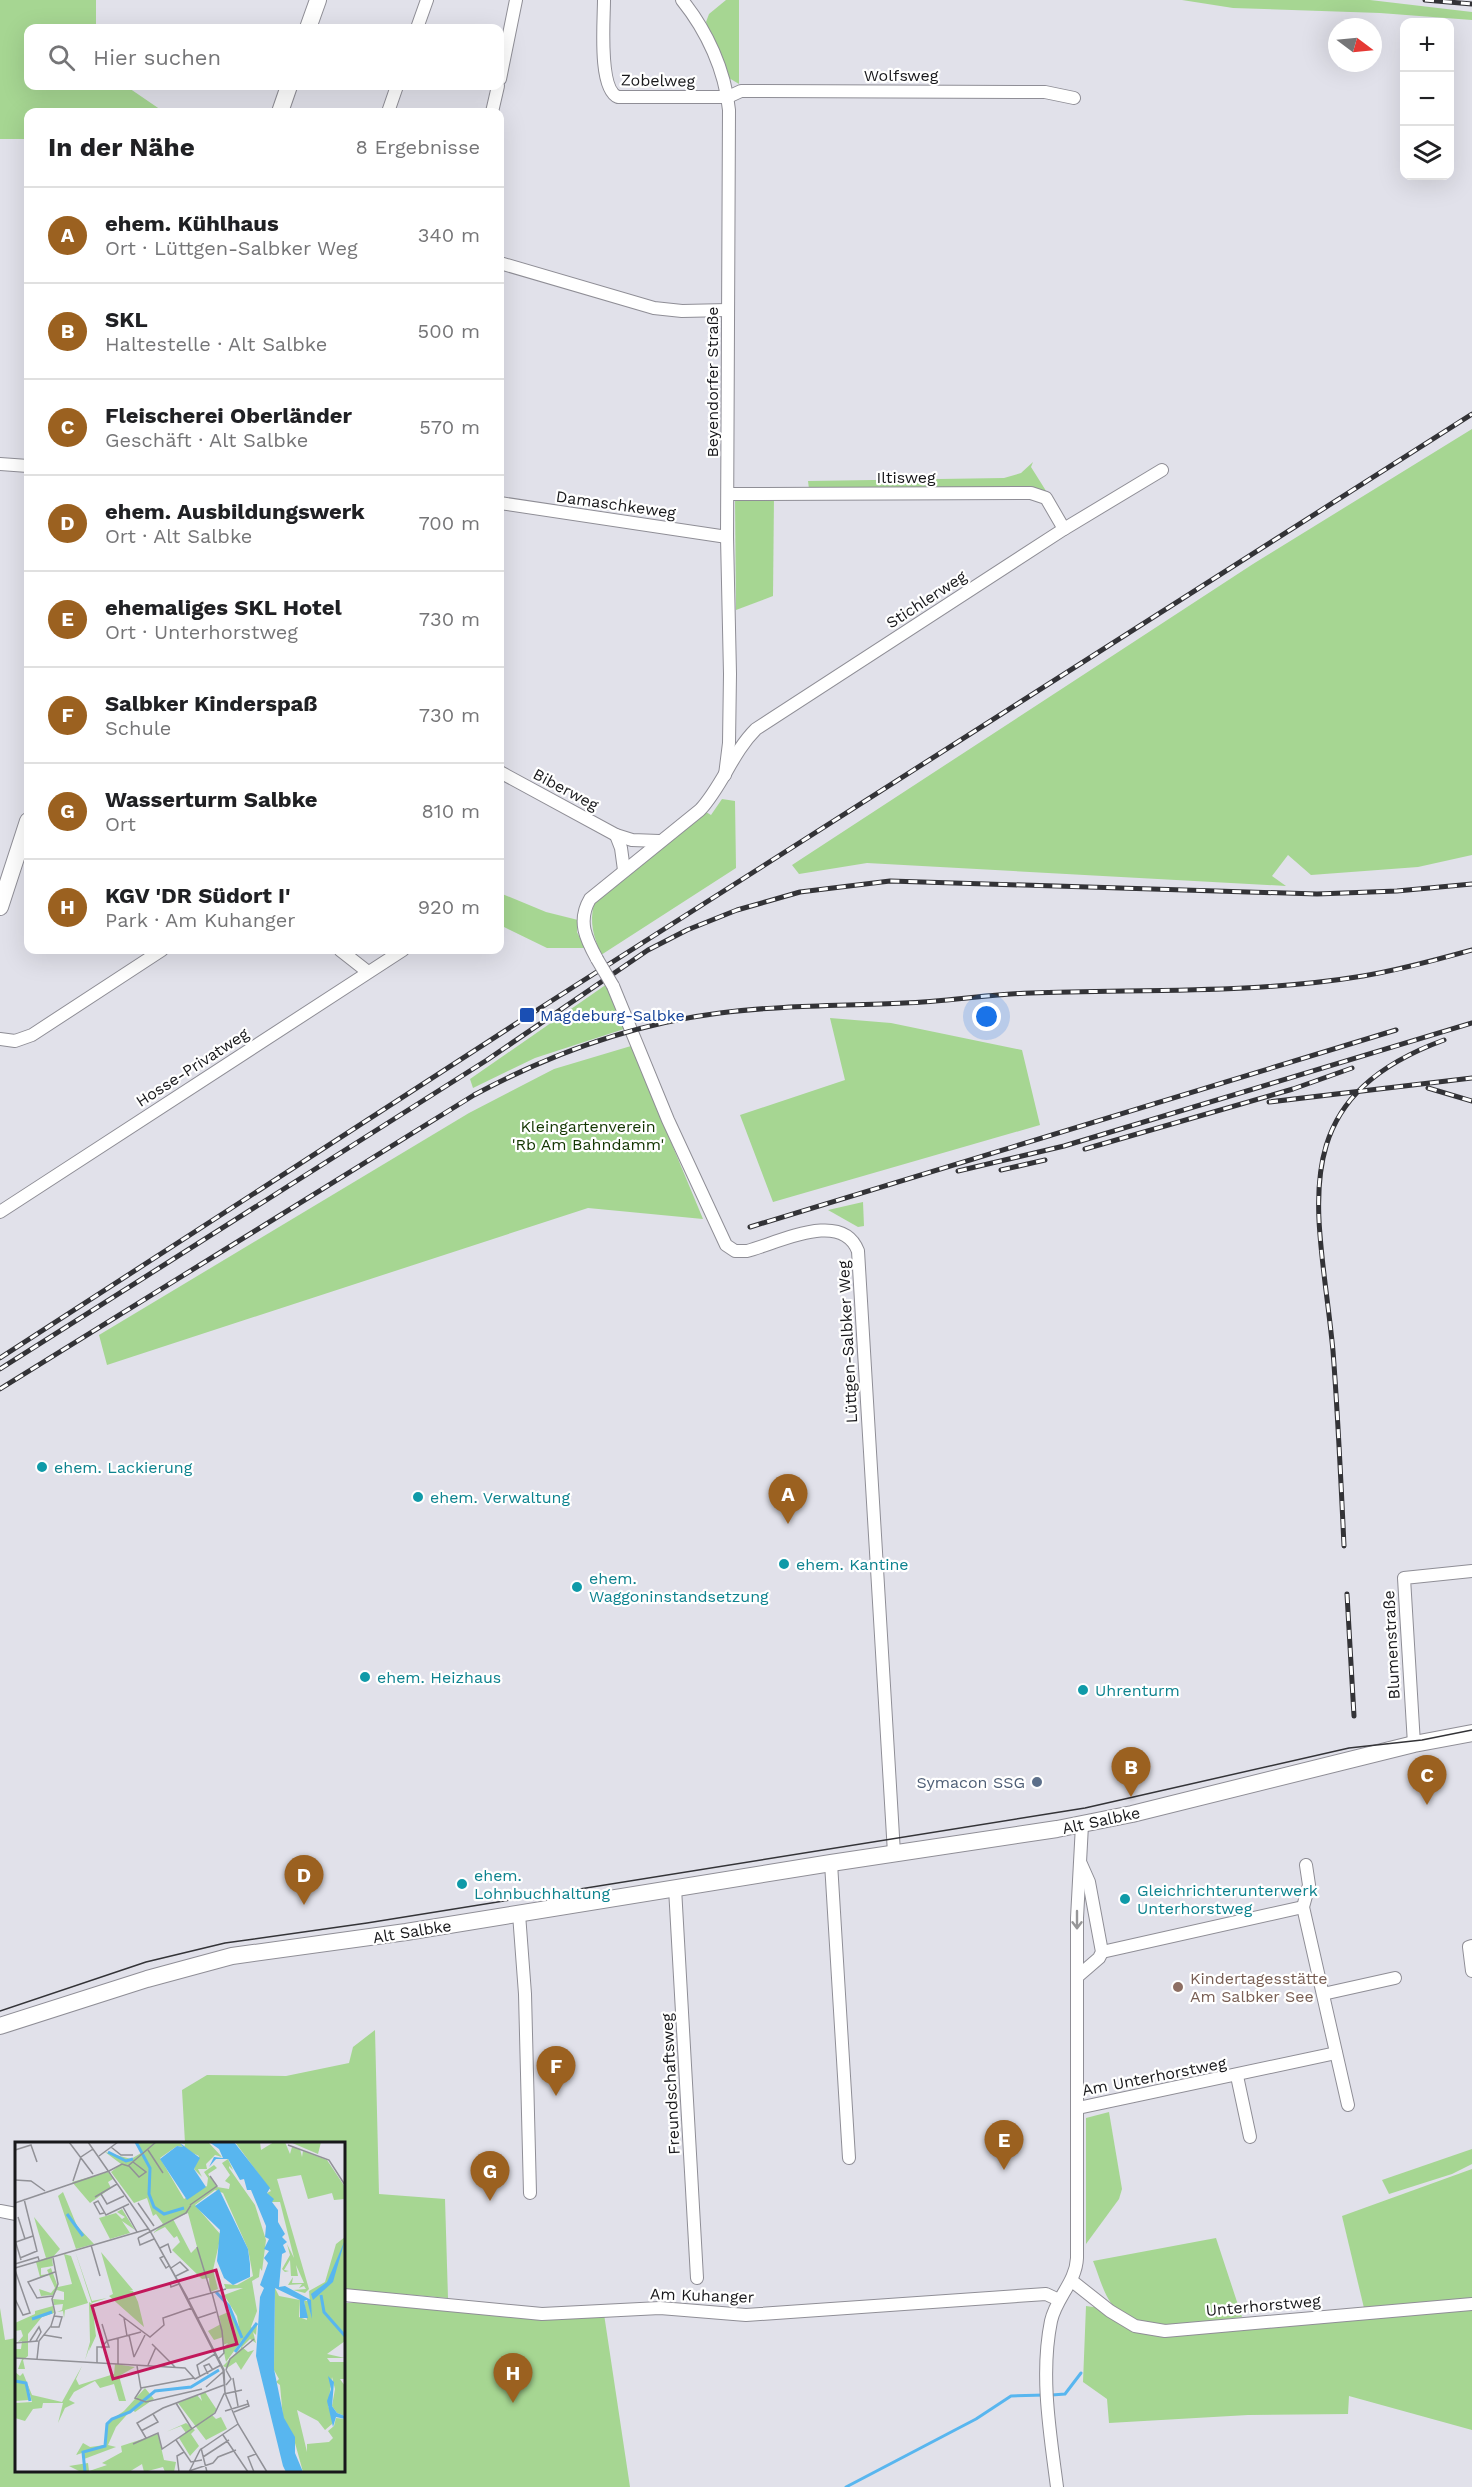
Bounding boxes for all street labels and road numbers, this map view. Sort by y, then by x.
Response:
street label: Wolfsweg [864,66,939,85]
street label: Zobelweg [621,70,696,91]
street label: Beyendorfer Straße [703,306,722,458]
street label: Iltisweg [877,468,936,487]
street label: Damaschkeweg [555,487,678,522]
street label: Stichlerweg [883,566,970,632]
street label: Biberweg [530,764,602,815]
street label: Hosse-Privatweg [132,1024,253,1111]
street label: Lüttgen-Salbker Weg [834,1260,861,1424]
street label: Blumenstraße [1379,1590,1404,1700]
street label: Alt Salbke [1060,1803,1142,1838]
street label: Alt Salbke [371,1916,453,1947]
street label: Freundschaftsweg [657,2012,684,2155]
street label: Am Unterhorstweg [1080,2053,1228,2100]
street label: Am Kuhanger [649,2284,755,2307]
street label: Unterhorstweg [1205,2291,1322,2320]

